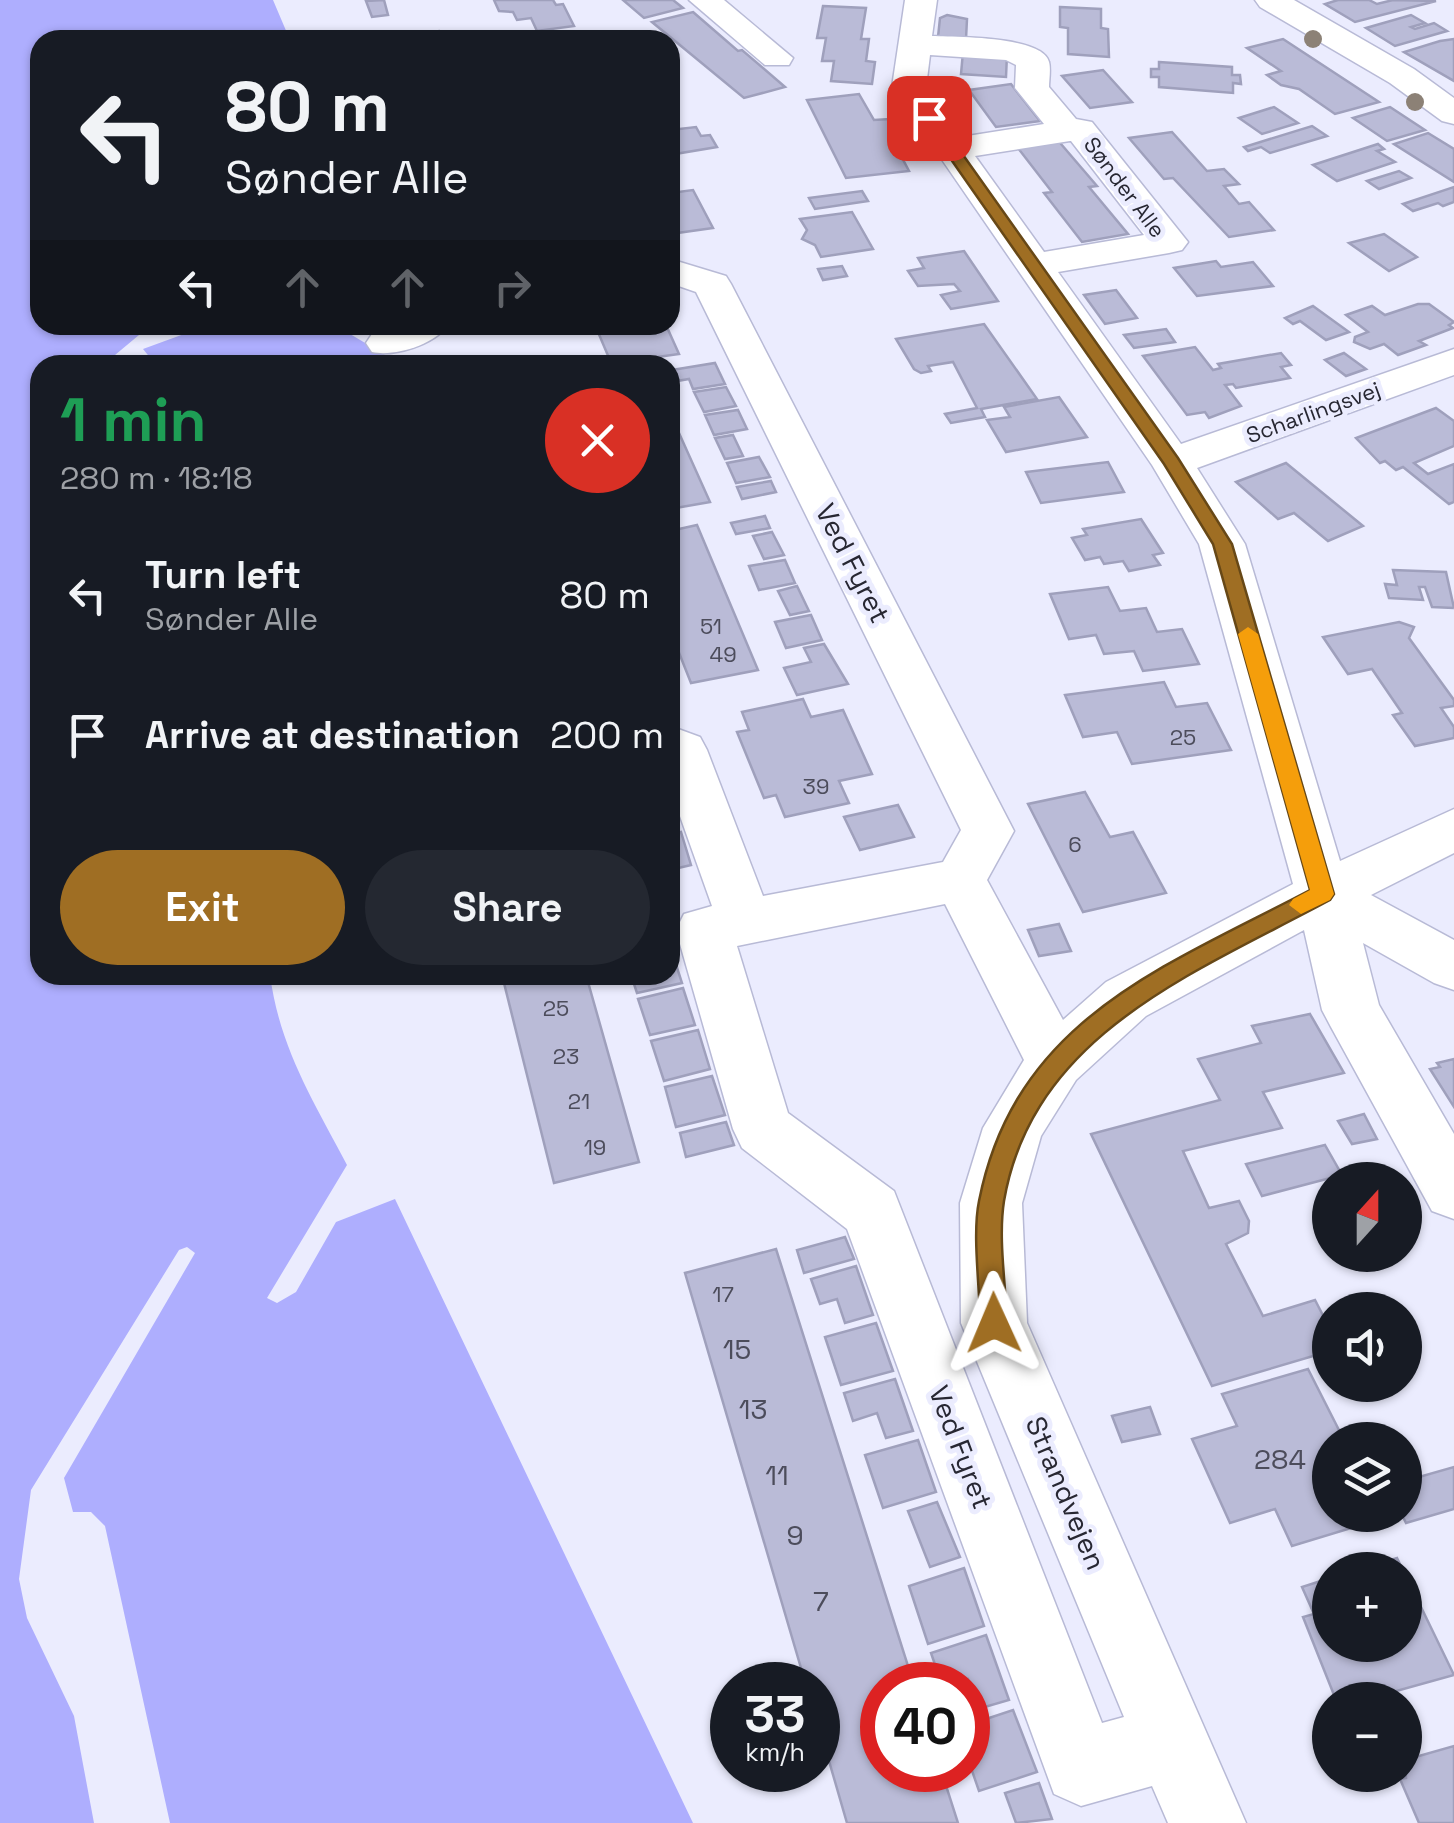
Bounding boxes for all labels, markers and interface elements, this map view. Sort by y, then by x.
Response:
text: 80 m [225,62,390,151]
icon: left [60,70,190,200]
pin [887,76,972,161]
icon: arrive [902,91,957,146]
street label: Sønder Alle [1078,131,1172,243]
text: Sønder Alle [225,149,469,206]
icon: left [170,260,225,315]
icon: ahead [275,260,330,315]
icon: ahead [380,260,435,315]
icon: right [485,260,540,315]
street label: Scharlingsvej [1242,375,1384,449]
text: 1 min [60,382,207,459]
button: close [545,388,650,493]
text: 280 m · 18:18 [60,458,253,498]
street label: Ved Fyret [808,497,898,629]
text: Turn left [145,551,301,599]
icon: left [60,568,115,623]
text: 80 m [560,571,650,619]
text: Sønder Alle [145,599,318,639]
house number: 51 [700,612,722,640]
house number: 49 [709,640,737,668]
icon: arrive [60,708,115,763]
text: Arrive at destination [145,711,520,759]
text: 200 m [550,711,664,759]
house number: 25 [1170,723,1196,751]
house number: 39 [803,772,829,800]
house number: 6 [1068,830,1082,858]
button: Exit [60,850,345,965]
button: Share [365,850,650,965]
house number: 25 [543,994,569,1022]
house number: 23 [553,1042,579,1070]
house number: 21 [568,1087,590,1115]
house number: 19 [584,1133,606,1161]
north arrow [1312,1162,1422,1272]
map controls [1312,1162,1422,1792]
position arrow [942,1271,1046,1375]
house number: 17 [712,1280,734,1308]
button: sound [1312,1292,1422,1402]
house number: 15 [723,1331,751,1367]
street label: Ved Fyret [921,1380,1001,1514]
house number: 13 [739,1391,767,1427]
street label: Strandvejen [1018,1411,1114,1575]
button: layers [1312,1422,1422,1532]
house number: 284 [1254,1441,1306,1477]
house number: 11 [765,1457,789,1493]
house number: 9 [786,1517,804,1553]
button: + [1312,1552,1422,1662]
house number: 7 [813,1583,829,1619]
speed limit sign: 40 [860,1662,990,1792]
button: − [1312,1682,1422,1792]
text: 33 [745,1683,805,1747]
text: km/h [745,1736,805,1768]

